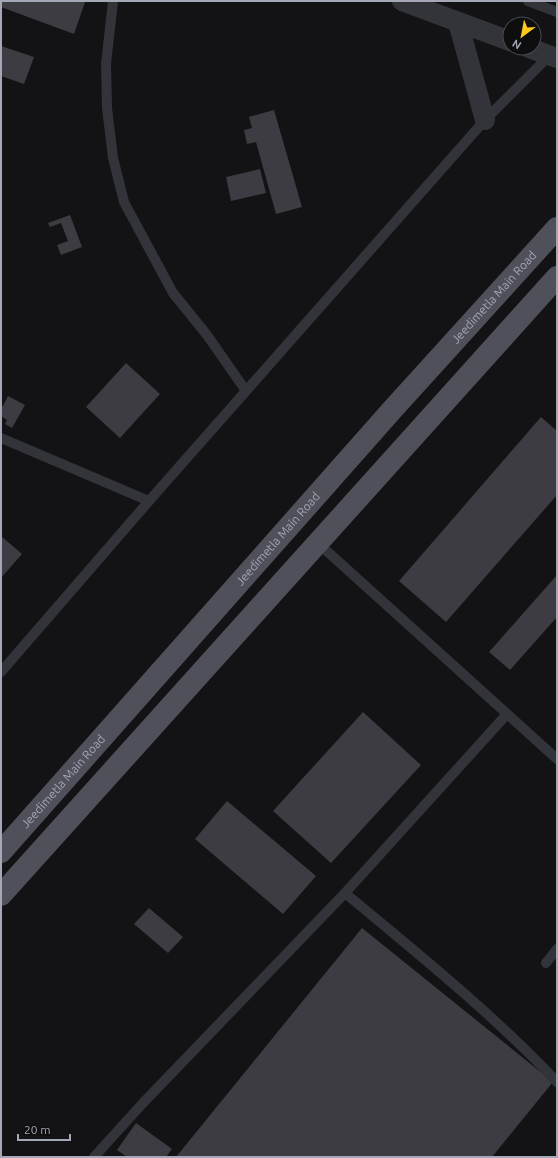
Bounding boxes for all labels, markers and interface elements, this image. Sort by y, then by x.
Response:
north arrow [502,16,542,56]
text: N [510,37,523,52]
street label: Jeedimetla Main Road [449,248,539,346]
street label: Jeedimetla Main Road [233,489,322,588]
street label: Jeedimetla Main Road [18,732,107,830]
scale bar [18,1116,70,1142]
text: 20 m [24,1123,51,1136]

